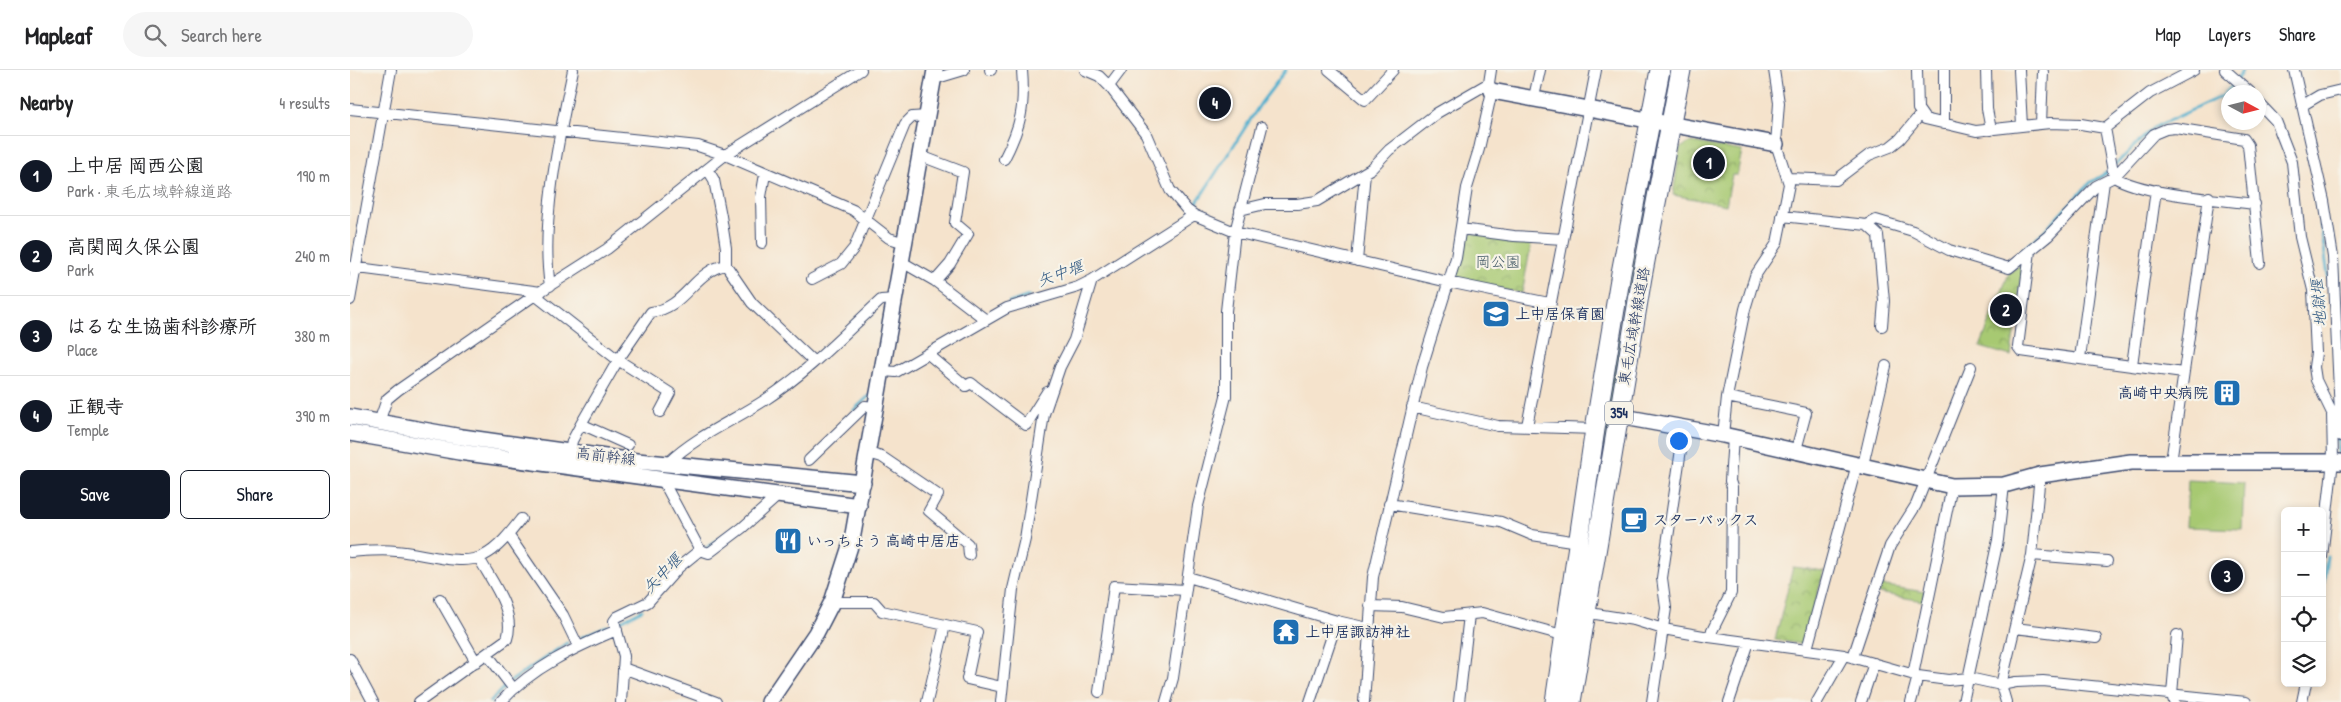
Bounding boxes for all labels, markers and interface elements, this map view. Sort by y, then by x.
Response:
search box [123,12,473,57]
text: Mapleaf [25,19,93,51]
icon: search [141,21,169,49]
text: Search here [181,22,262,48]
text: Map [2155,22,2181,47]
text: Layers [2209,22,2251,47]
text: Share [2279,22,2316,47]
pin: 4 [1199,84,1231,122]
north arrow [2221,85,2266,130]
text: Nearby [20,88,73,117]
text: 4 results [279,92,330,114]
pin: 1 [1693,144,1725,182]
text: 上中居 岡西公園 [67,152,204,178]
text: 1 [33,165,39,187]
text: 190 m [297,165,330,187]
text: Park · 東毛広域幹線道路 [67,180,232,202]
text: 高関岡久保公園 [67,233,200,259]
text: 2 [32,245,40,267]
text: 240 m [295,245,330,267]
park label: 岡公園 [1475,251,1521,272]
water label: 矢中堰 [1034,254,1088,292]
text: Park [67,259,94,281]
street label: 東毛広域幹線道路 [1613,265,1654,387]
water label: 地獄堰 [2305,276,2331,328]
pin: 2 [1990,291,2022,329]
school or university icon: 上中居保育園 [1481,299,1511,329]
place label: 上中居保育園 [1515,303,1605,324]
text: はるな生協歯科診療所 [67,313,257,339]
text: 3 [32,325,40,347]
text: 380 m [294,325,330,347]
text: Place [67,339,98,361]
building icon: 高崎中央病院 [2212,378,2242,408]
place label: 高崎中央病院 [2118,382,2208,403]
text: 正観寺 [67,393,124,419]
road number: 354 [1605,402,1633,424]
text: 4 [33,405,39,427]
text: 390 m [295,405,330,427]
text: Temple [67,419,109,441]
your location [1666,428,1692,454]
street label: 高前幹線 [575,441,637,470]
button: Save [20,470,170,519]
button: Share [180,470,330,519]
cafe icon: スターバックス [1619,505,1649,535]
map controls [2281,507,2326,687]
button: + [2281,507,2326,552]
place label: スターバックス [1653,509,1758,530]
restaurant icon: いっちょう 高崎中居店 [773,526,803,556]
place label: いっちょう 高崎中居店 [807,530,960,551]
water label: 矢中堰 [637,547,688,598]
button: − [2281,552,2326,597]
pin: 3 [2211,557,2243,595]
button: locate [2281,597,2326,642]
temple icon: 上中居諏訪神社 [1271,617,1301,647]
place label: 上中居諏訪神社 [1305,621,1410,642]
button: layers [2281,642,2326,687]

